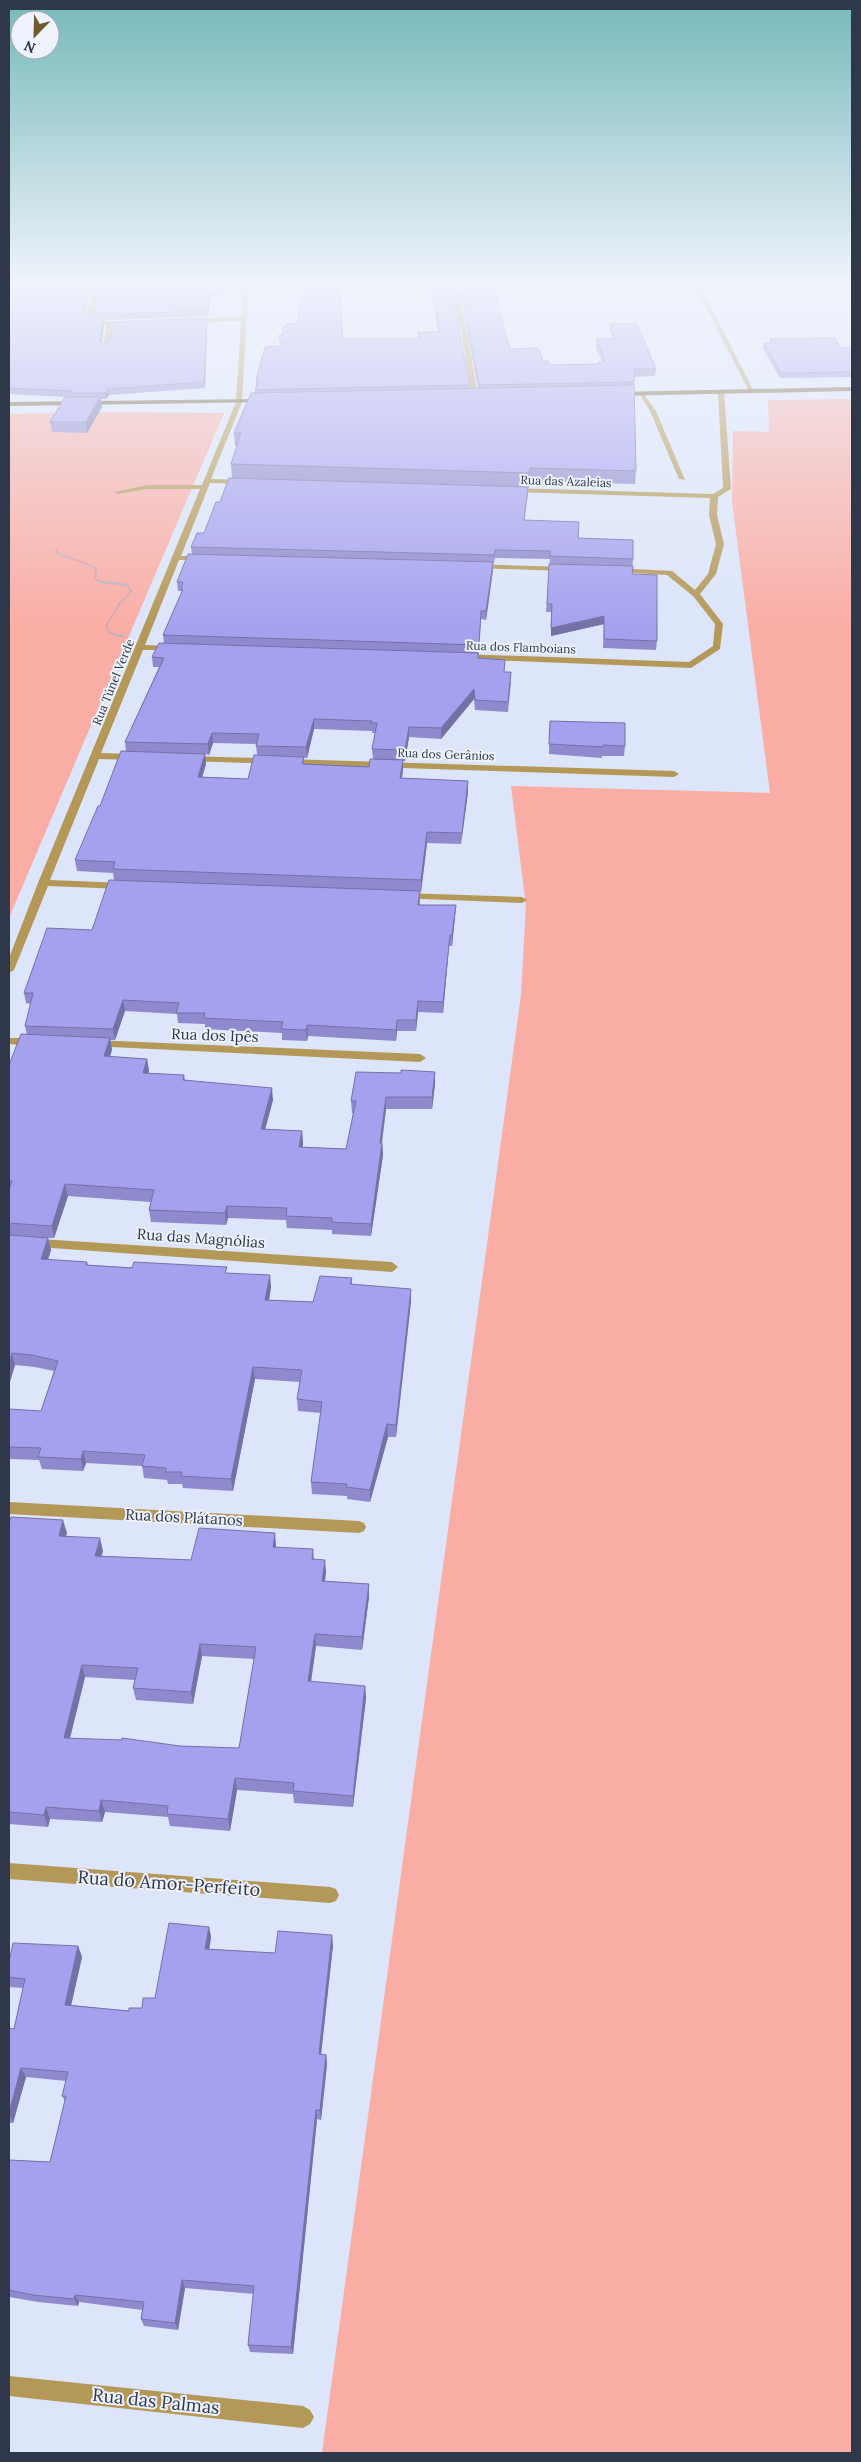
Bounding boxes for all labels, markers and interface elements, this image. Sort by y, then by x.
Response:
north arrow [10,10,60,60]
text: N [21,36,38,57]
street label: Rua das Azaleias [520,472,612,490]
street label: Rua Túnel Verde [89,636,137,727]
street label: Rua dos Flamboians [466,638,577,656]
street label: Rua dos Gerânios [397,745,495,763]
street label: Rua dos Ipês [171,1024,259,1046]
street label: Rua das Magnólias [136,1224,266,1252]
street label: Rua dos Plátanos [125,1504,243,1530]
street label: Rua do Amor-Perfeito [77,1865,261,1901]
street label: Rua das Palmas [91,2383,221,2419]

